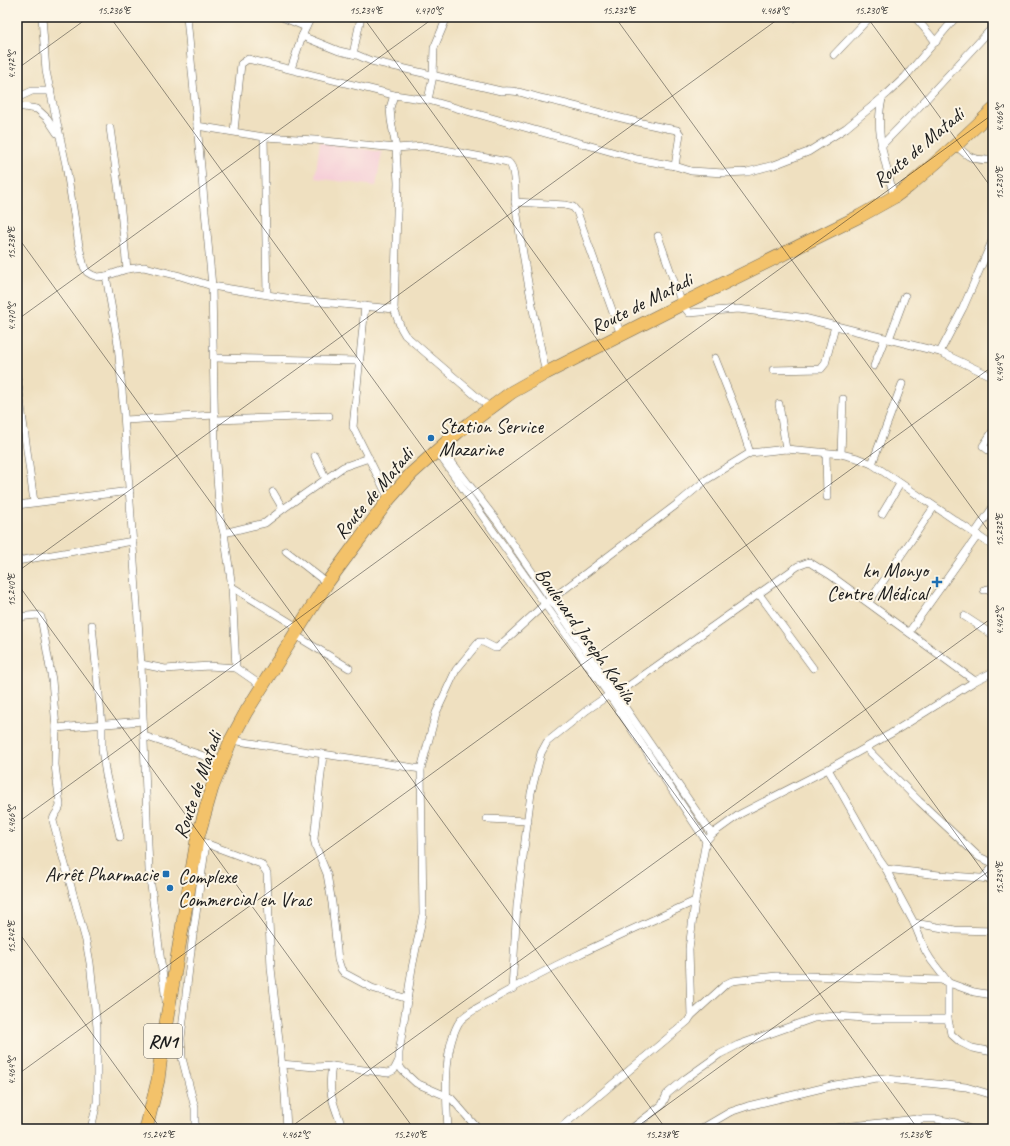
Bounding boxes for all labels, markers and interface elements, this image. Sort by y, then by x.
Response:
text: 15.236°E [98,4,132,17]
text: 15.234°E [350,4,384,17]
text: 4.470°S [414,4,444,17]
text: 15.232°E [603,4,637,17]
text: 4.468°S [760,4,790,17]
text: 15.230°E [855,4,889,17]
text: 4.472°S [5,49,18,79]
street label: Route de Matadi [868,101,971,193]
text: 4.466°S [993,102,1006,132]
text: 15.230°E [993,165,1006,199]
text: 15.238°E [5,225,18,259]
street label: Route de Matadi [586,266,698,340]
text: 4.470°S [5,301,18,331]
text: 4.464°S [993,353,1006,383]
place label: Station Service Mazarine [439,414,545,462]
marker: Station Service Mazarine [426,433,436,443]
street label: Route de Matadi [328,441,420,544]
text: 15.232°E [993,512,1006,546]
place label: kn Monyo Centre Médical [827,558,932,606]
street label: Boulevard Joseph Kabila [529,563,643,710]
text: 15.240°E [5,572,18,606]
marker: kn Monyo Centre Médical [931,576,943,588]
text: 4.462°S [993,605,1006,635]
street label: Route de Matadi [168,726,228,842]
text: 4.466°S [5,804,18,834]
text: 15.234°E [993,860,1006,894]
place label: Arrêt Pharmacie [45,862,159,887]
place label: Complexe Commercial en Vrac [178,864,313,912]
marker: Arrêt Pharmacie [161,869,171,879]
marker: Complexe Commercial en Vrac [165,883,175,893]
text: 15.242°E [5,919,18,953]
road number: RN1 [144,1024,182,1058]
text: 4.464°S [5,1055,18,1085]
text: 15.242°E [142,1128,176,1141]
text: 4.462°S [281,1128,311,1141]
text: 15.240°E [394,1128,428,1141]
text: 15.238°E [646,1128,680,1141]
text: 15.236°E [899,1128,933,1141]

